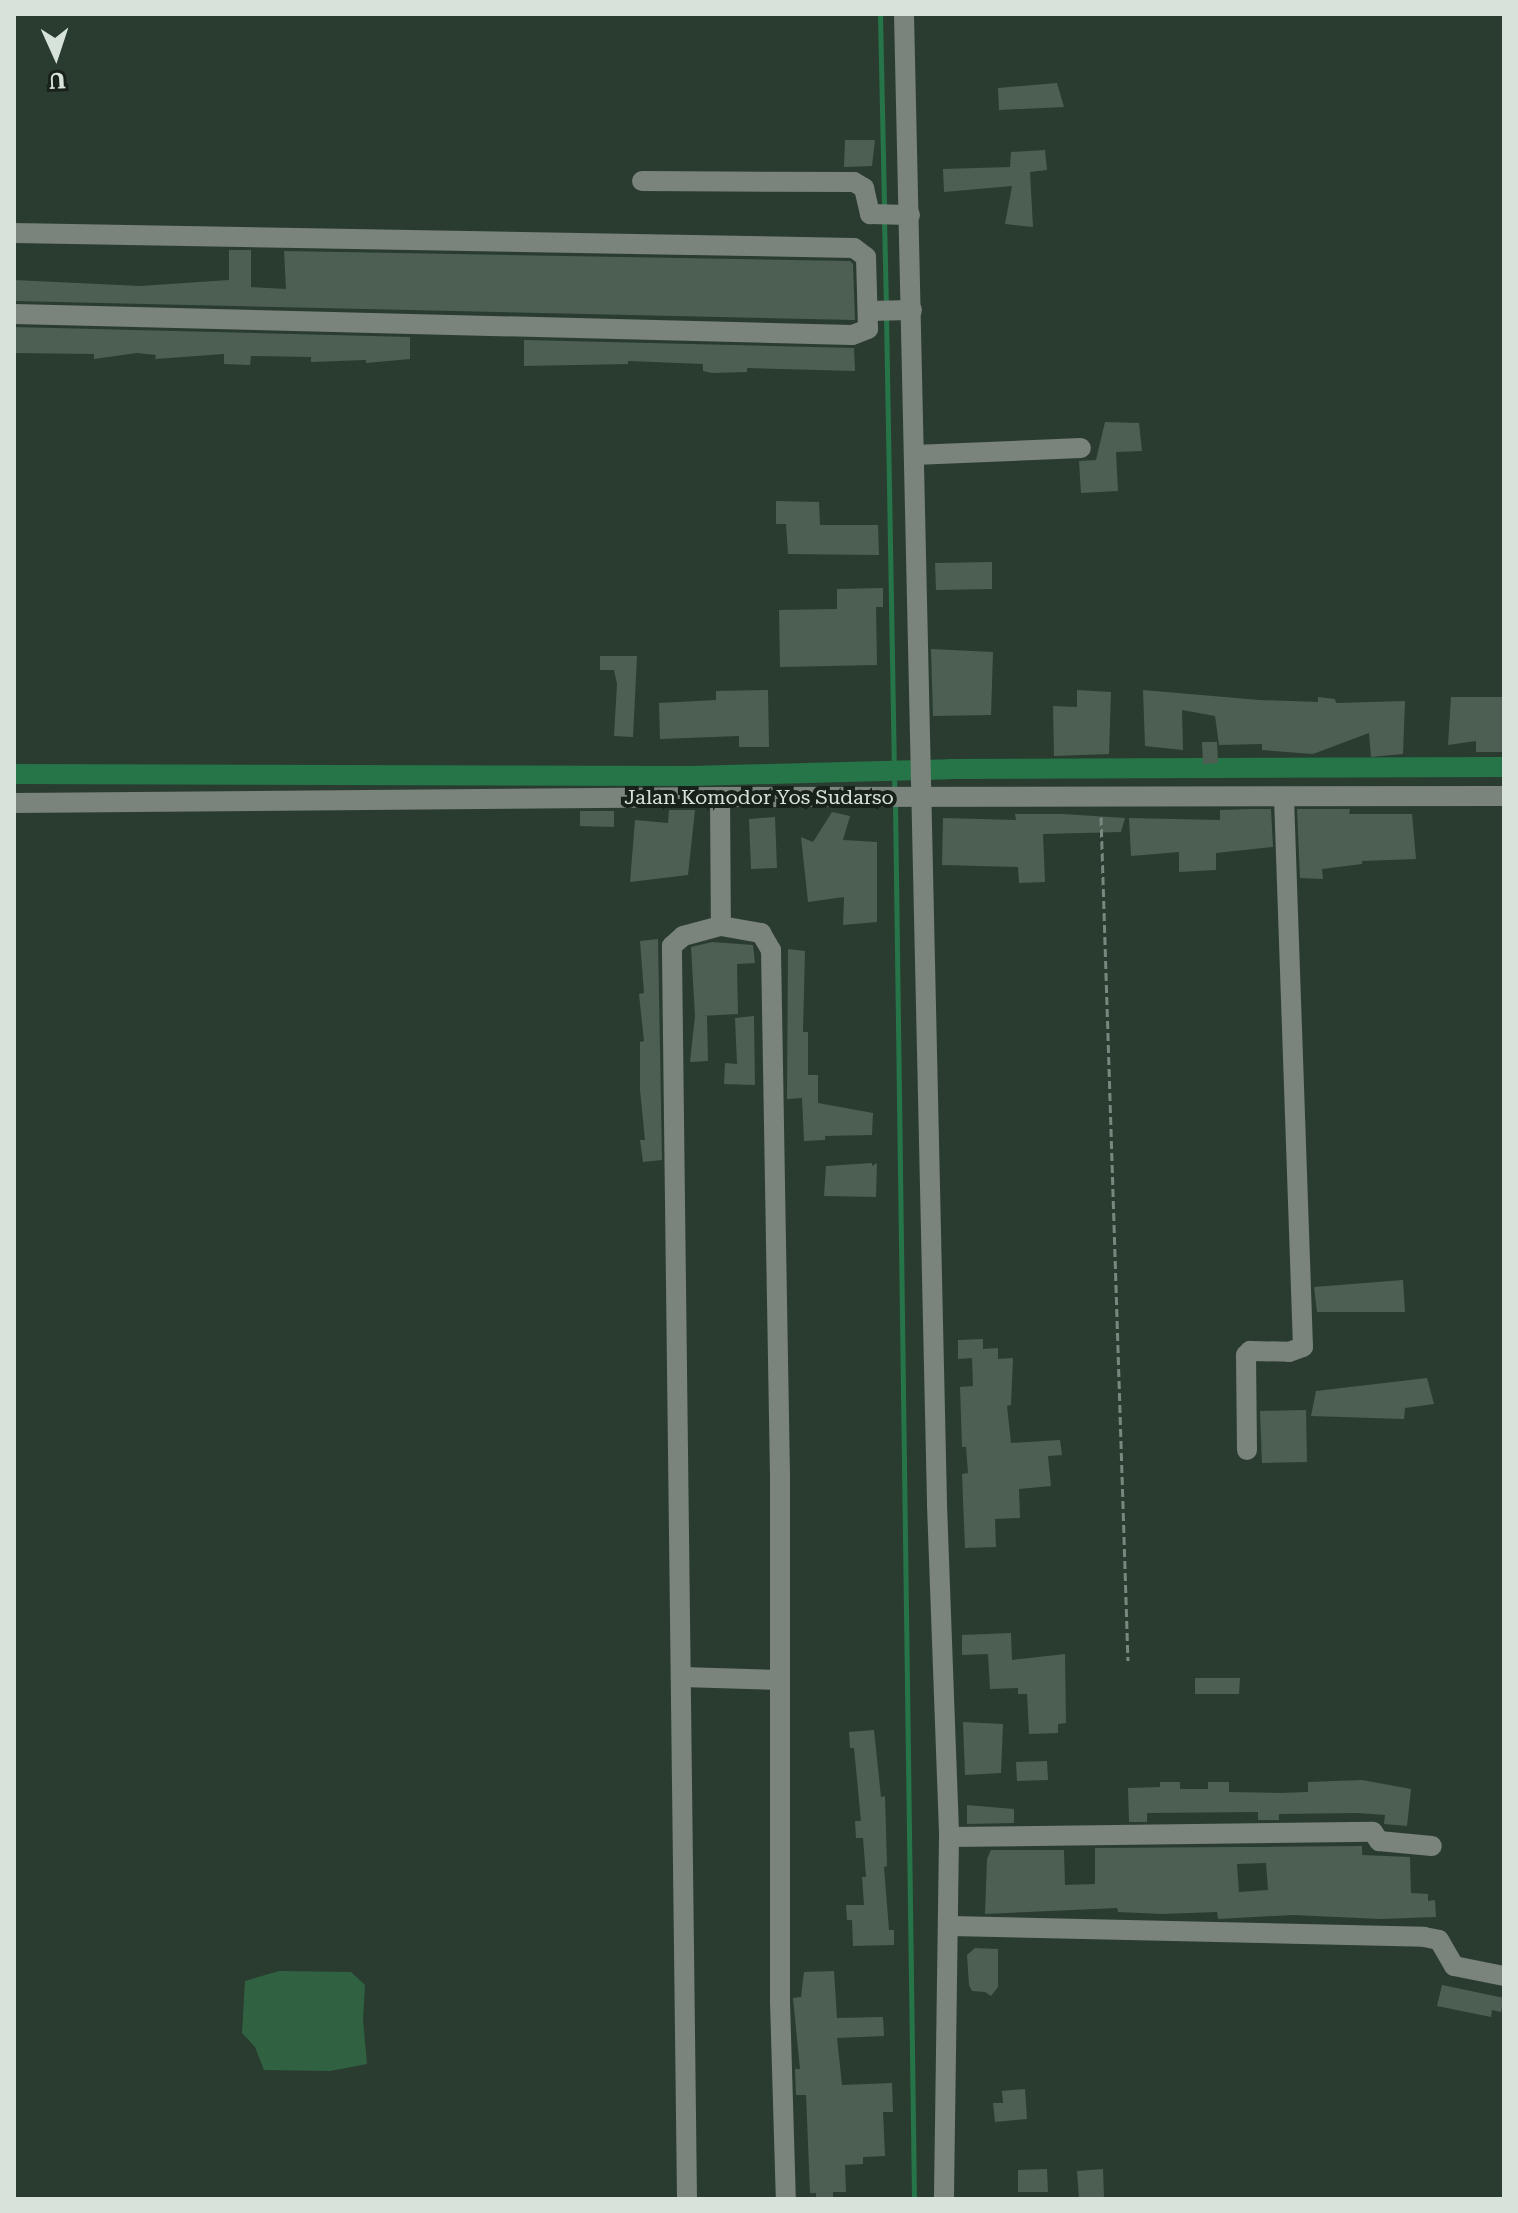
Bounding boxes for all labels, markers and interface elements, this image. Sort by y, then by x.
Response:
north arrow [16,16,96,96]
text: U [48,68,66,93]
street label: Jalan Komodor Yos Sudarso [624,785,894,809]

